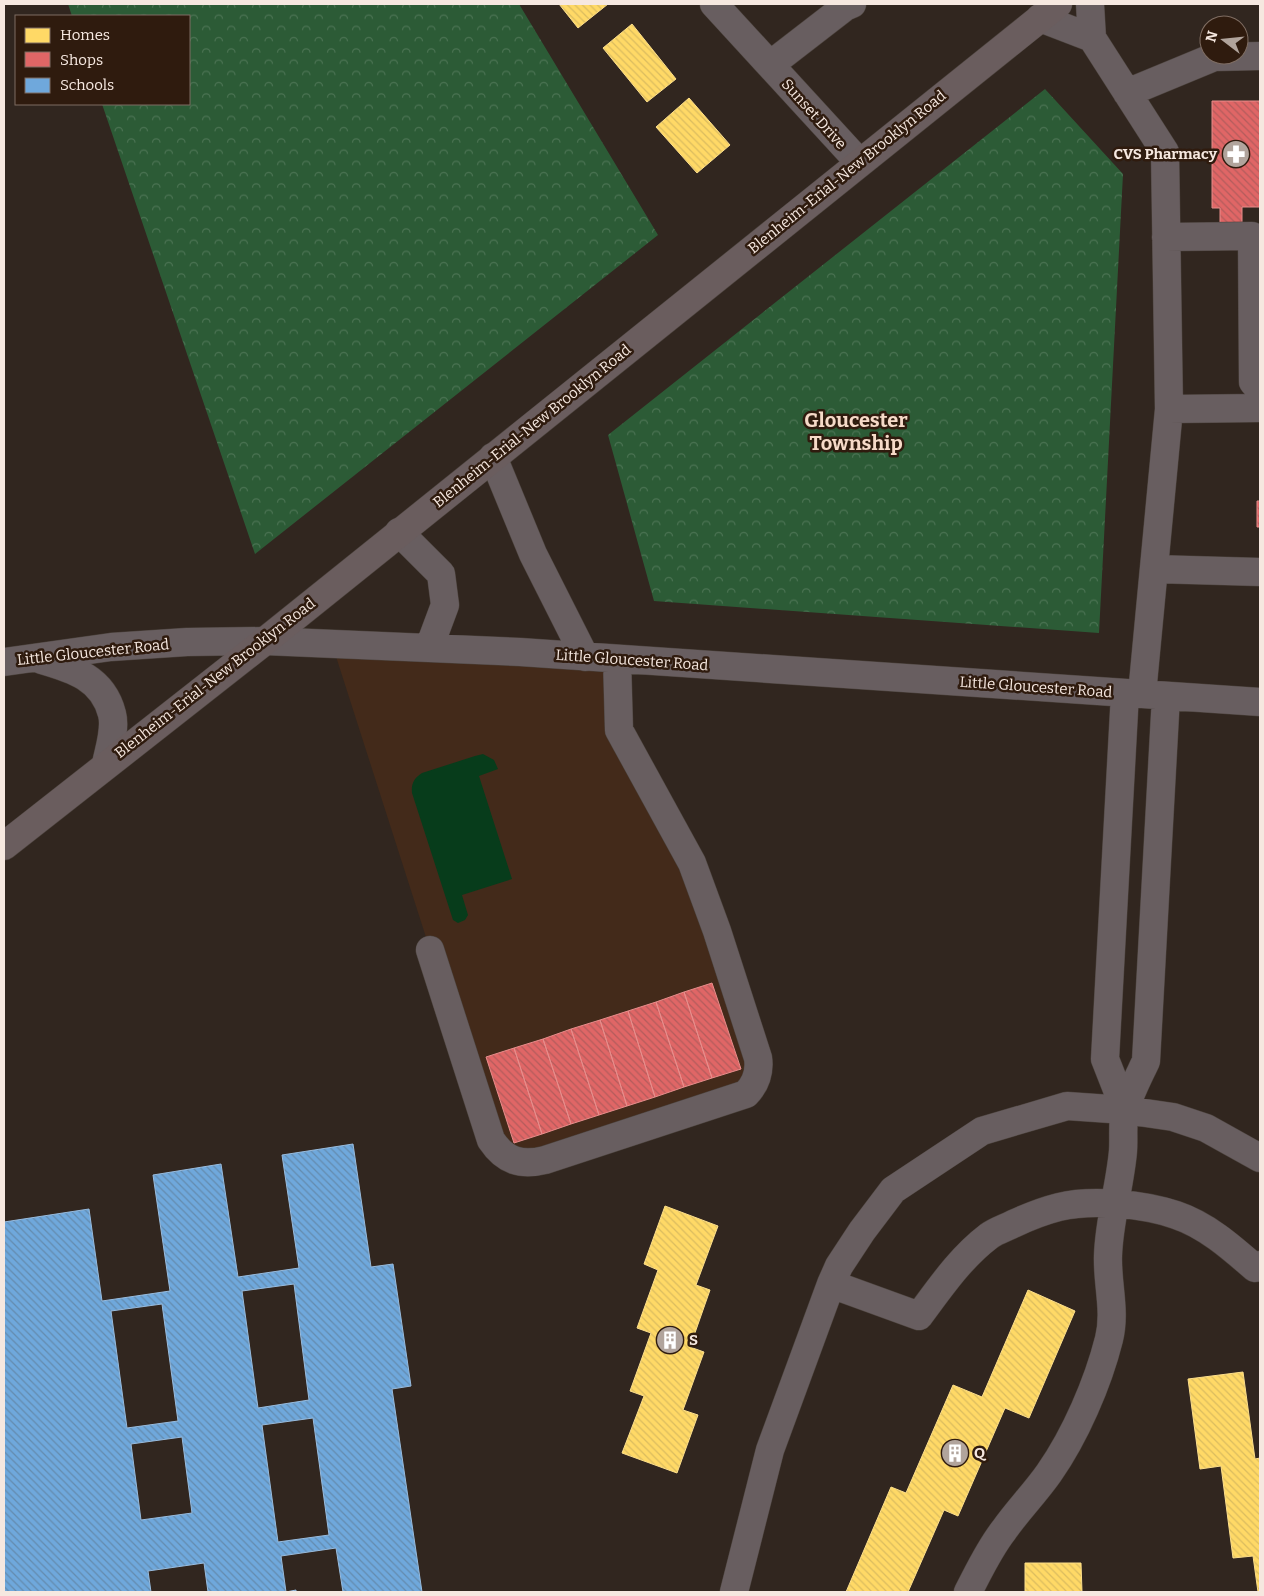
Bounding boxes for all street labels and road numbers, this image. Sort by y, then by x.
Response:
street label: Sunset Drive [778,75,850,153]
street label: Blenheim-Erial-New Brooklyn Road [744,86,950,257]
street label: Blenheim-Erial-New Brooklyn Road [429,340,635,511]
street label: Blenheim-Erial-New Brooklyn Road [111,594,319,762]
street label: Little Gloucester Road [16,635,170,669]
street label: Little Gloucester Road [555,646,709,674]
street label: Little Gloucester Road [959,673,1113,701]

